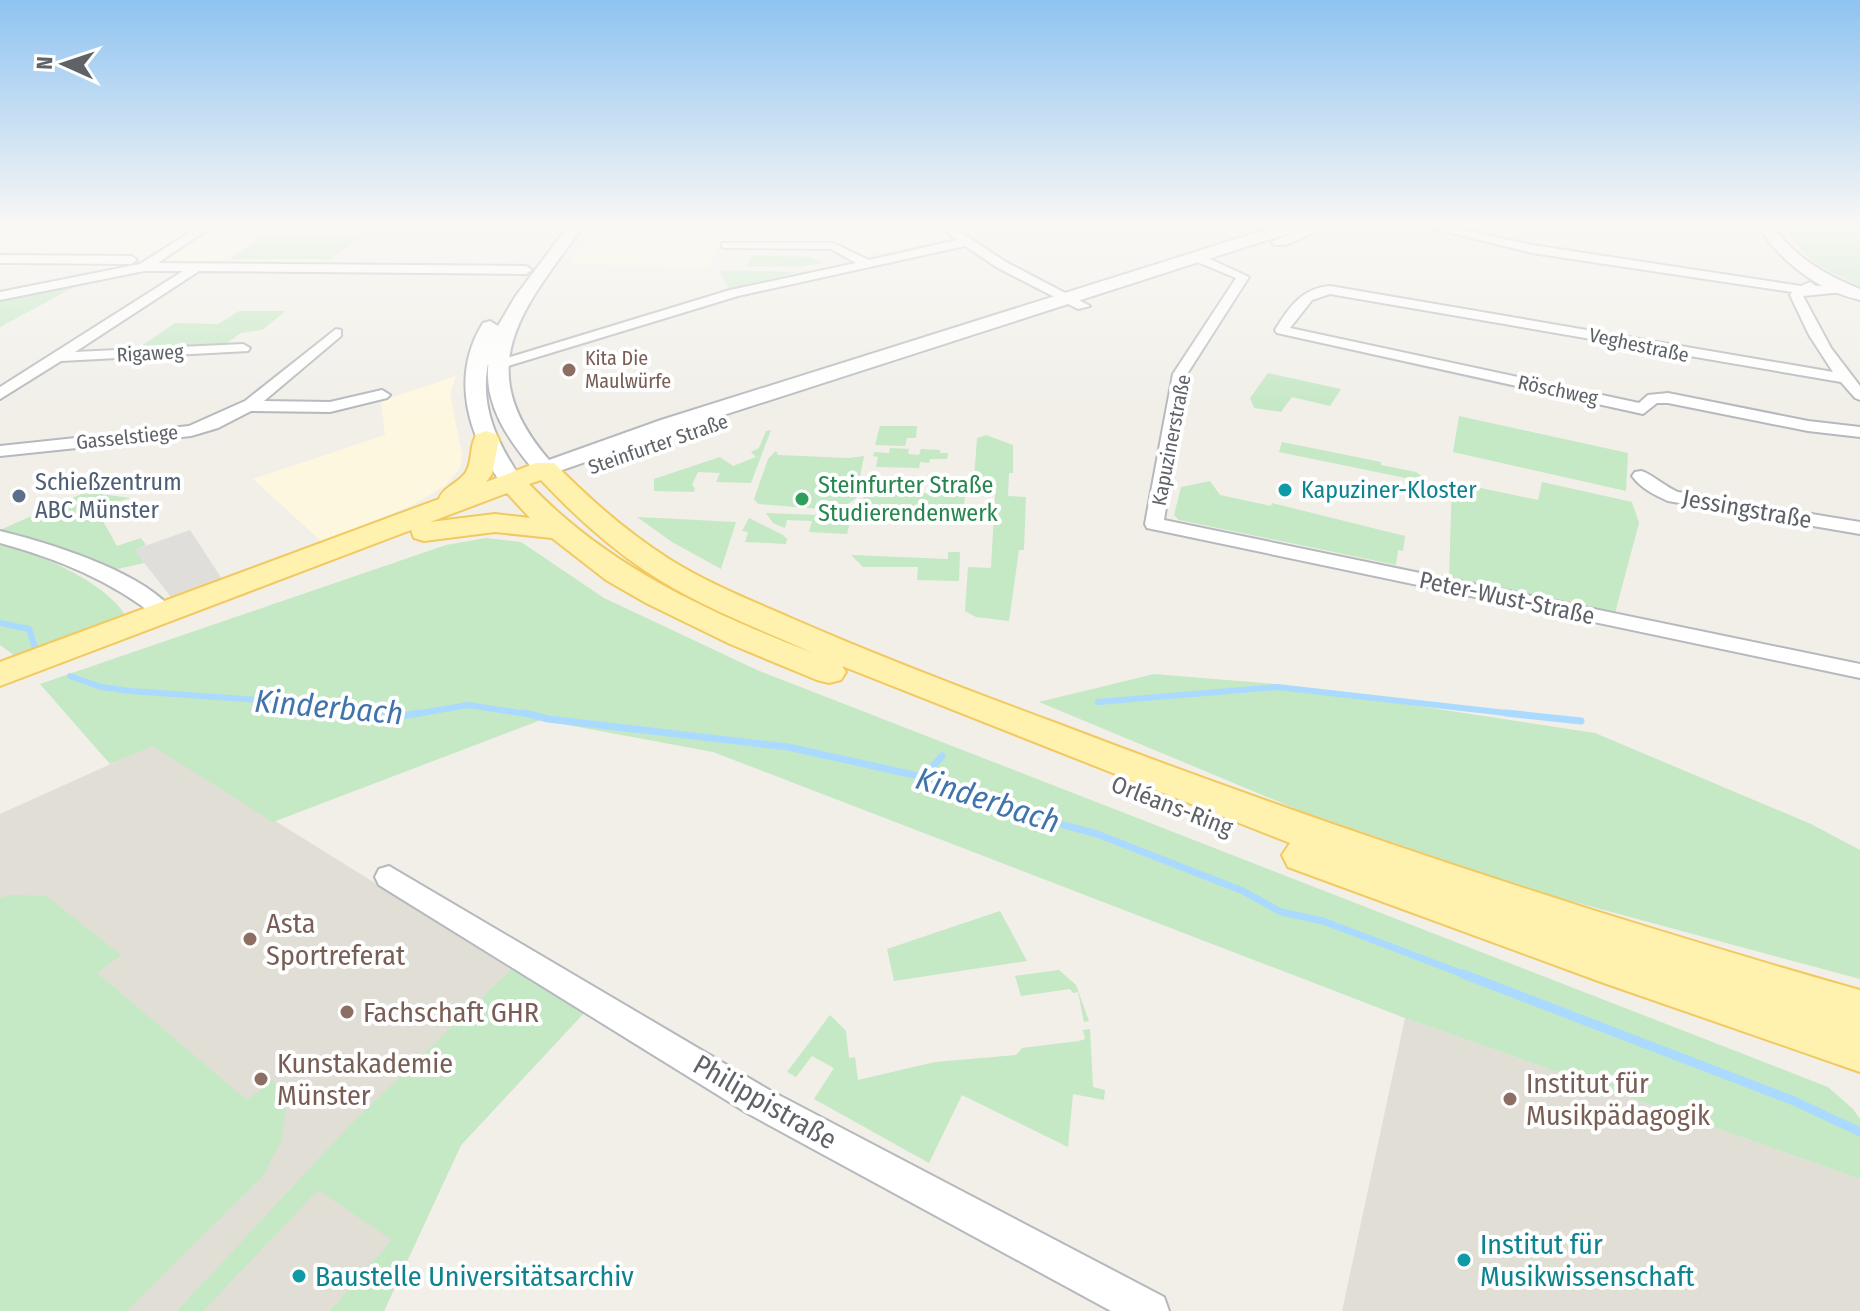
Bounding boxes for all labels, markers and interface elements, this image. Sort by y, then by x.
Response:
north arrow [24,24,104,104]
text: N [31,56,58,70]
street label: Veghestraße [1587,323,1691,367]
street label: Rigaweg [116,339,185,367]
place label: Kita Die Maulwürfe [585,346,671,393]
marker: Kita Die Maulwürfe [560,361,578,379]
street label: Röschweg [1516,370,1601,410]
street label: Kapuzinerstraße [1147,372,1195,508]
street label: Steinfurter Straße [585,409,731,479]
street label: Gasselstiege [75,420,179,454]
place label: Schießzentrum ABC Münster [35,468,182,524]
place label: Steinfurter Straße Studierendenwerk [818,471,999,527]
place label: Kapuziner-Kloster [1301,476,1477,504]
marker: Kapuziner-Kloster [1276,481,1294,499]
street label: Jessingstraße [1680,484,1814,534]
marker: Schießzentrum ABC Münster [10,487,28,505]
marker: Steinfurter Straße Studierendenwerk [793,490,811,508]
street label: Peter-Wust-Straße [1417,566,1597,630]
water label: Kinderbach [253,682,405,732]
water label: Kinderbach [911,759,1065,841]
street label: Orléans-Ring [1107,770,1237,842]
place label: Asta Sportreferat [266,907,406,972]
marker: Asta Sportreferat [241,930,259,948]
place label: Fachschaft GHR [363,996,539,1029]
marker: Fachschaft GHR [338,1003,356,1021]
place label: Kunstakademie Münster [277,1047,453,1112]
street label: Philippistraße [688,1048,842,1156]
place label: Institut für Musikpädagogik [1526,1067,1711,1132]
marker: Kunstakademie Münster [252,1070,270,1088]
marker: Institut für Musikpädagogik [1501,1090,1519,1108]
place label: Institut für Musikwissenschaft [1480,1228,1695,1293]
marker: Institut für Musikwissenschaft [1455,1251,1473,1269]
place label: Baustelle Universitätsarchiv [315,1260,634,1293]
marker: Baustelle Universitätsarchiv [290,1267,308,1285]

